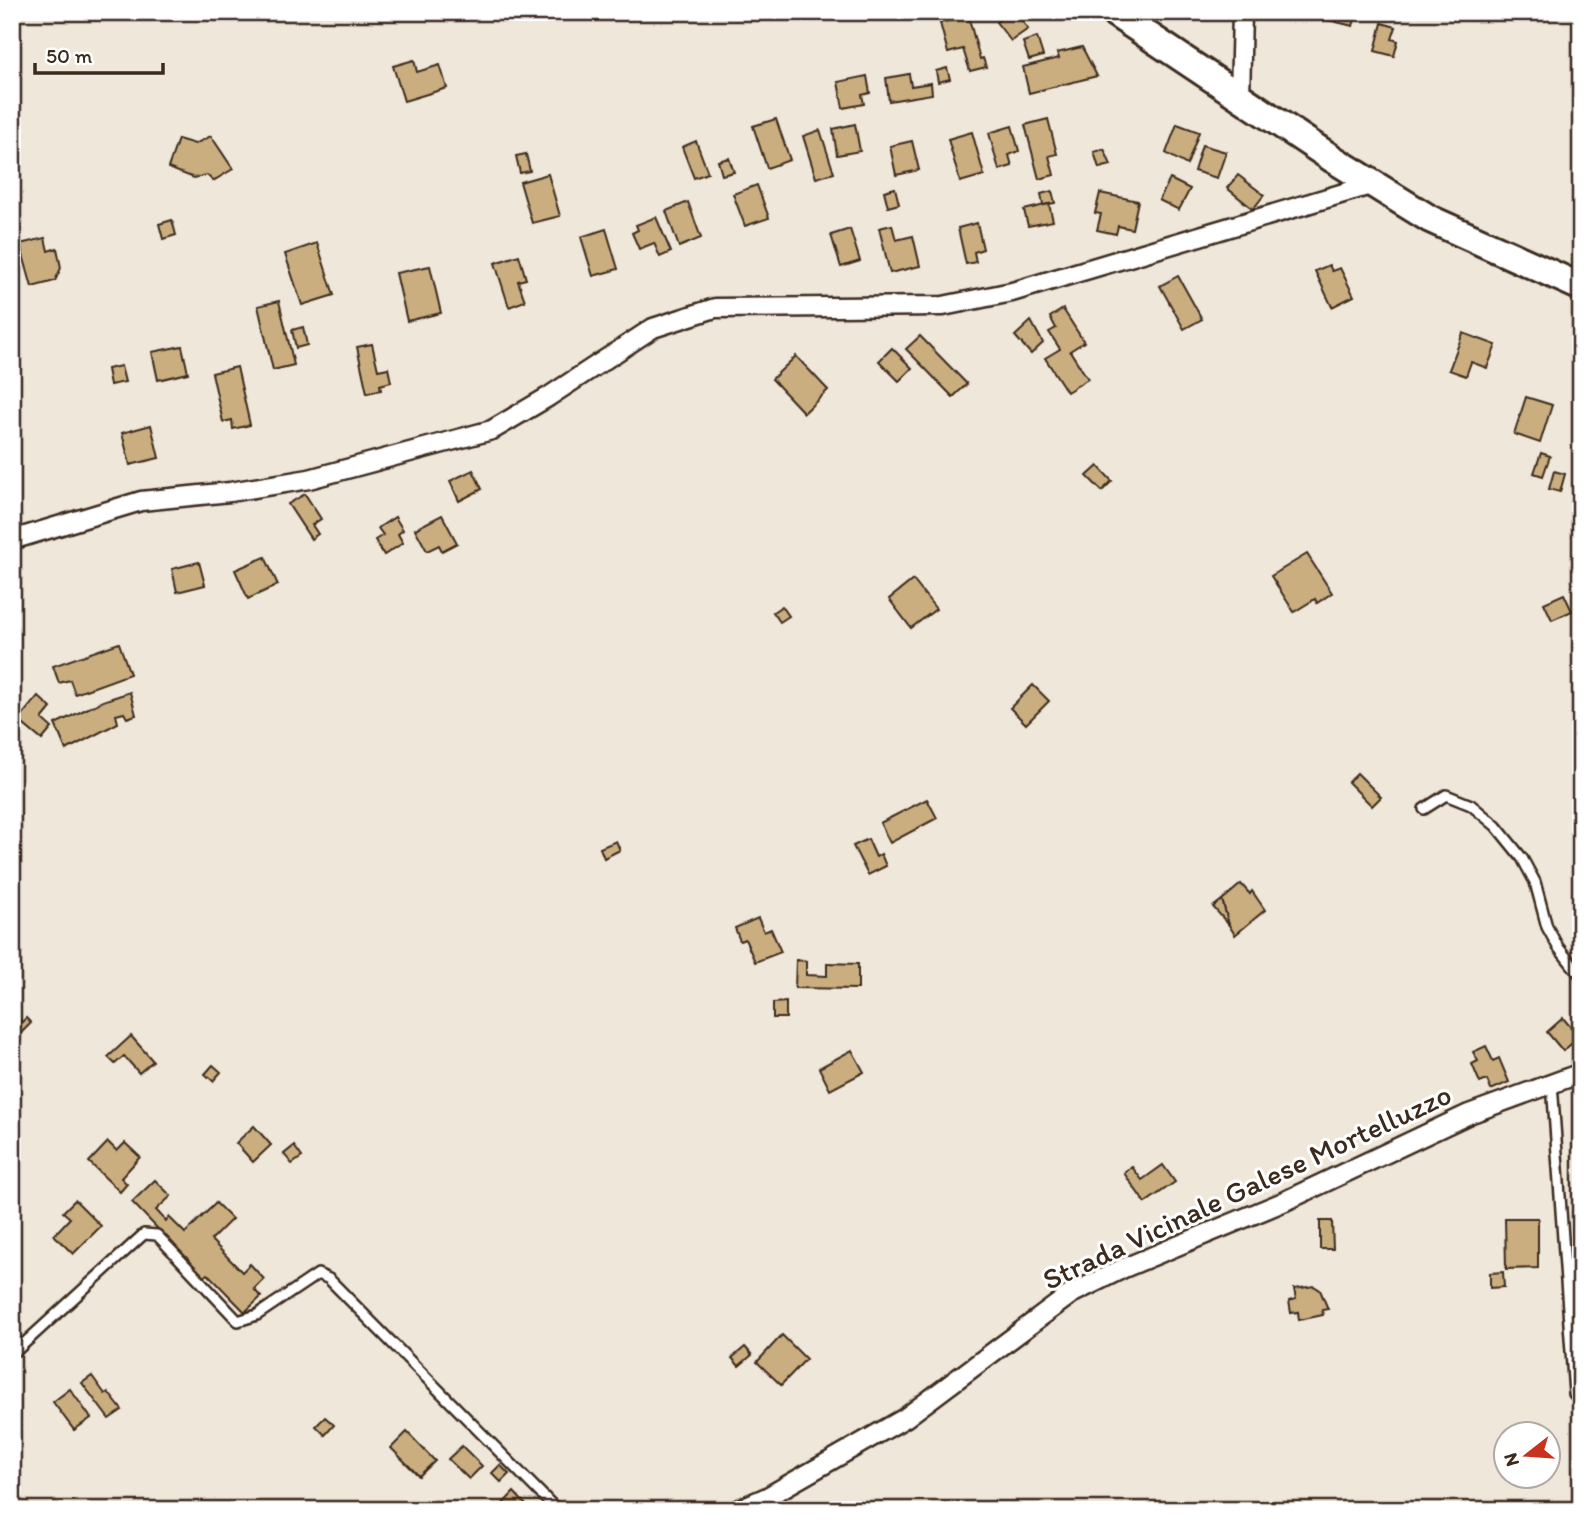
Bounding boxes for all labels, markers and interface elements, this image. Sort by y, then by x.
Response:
scale bar [35,32,163,76]
text: 50 m [46,43,93,68]
street label: Strada Vicinale Galese Mortelluzzo [1036,1075,1457,1298]
north arrow [1492,1420,1562,1490]
text: N [1498,1450,1524,1469]

